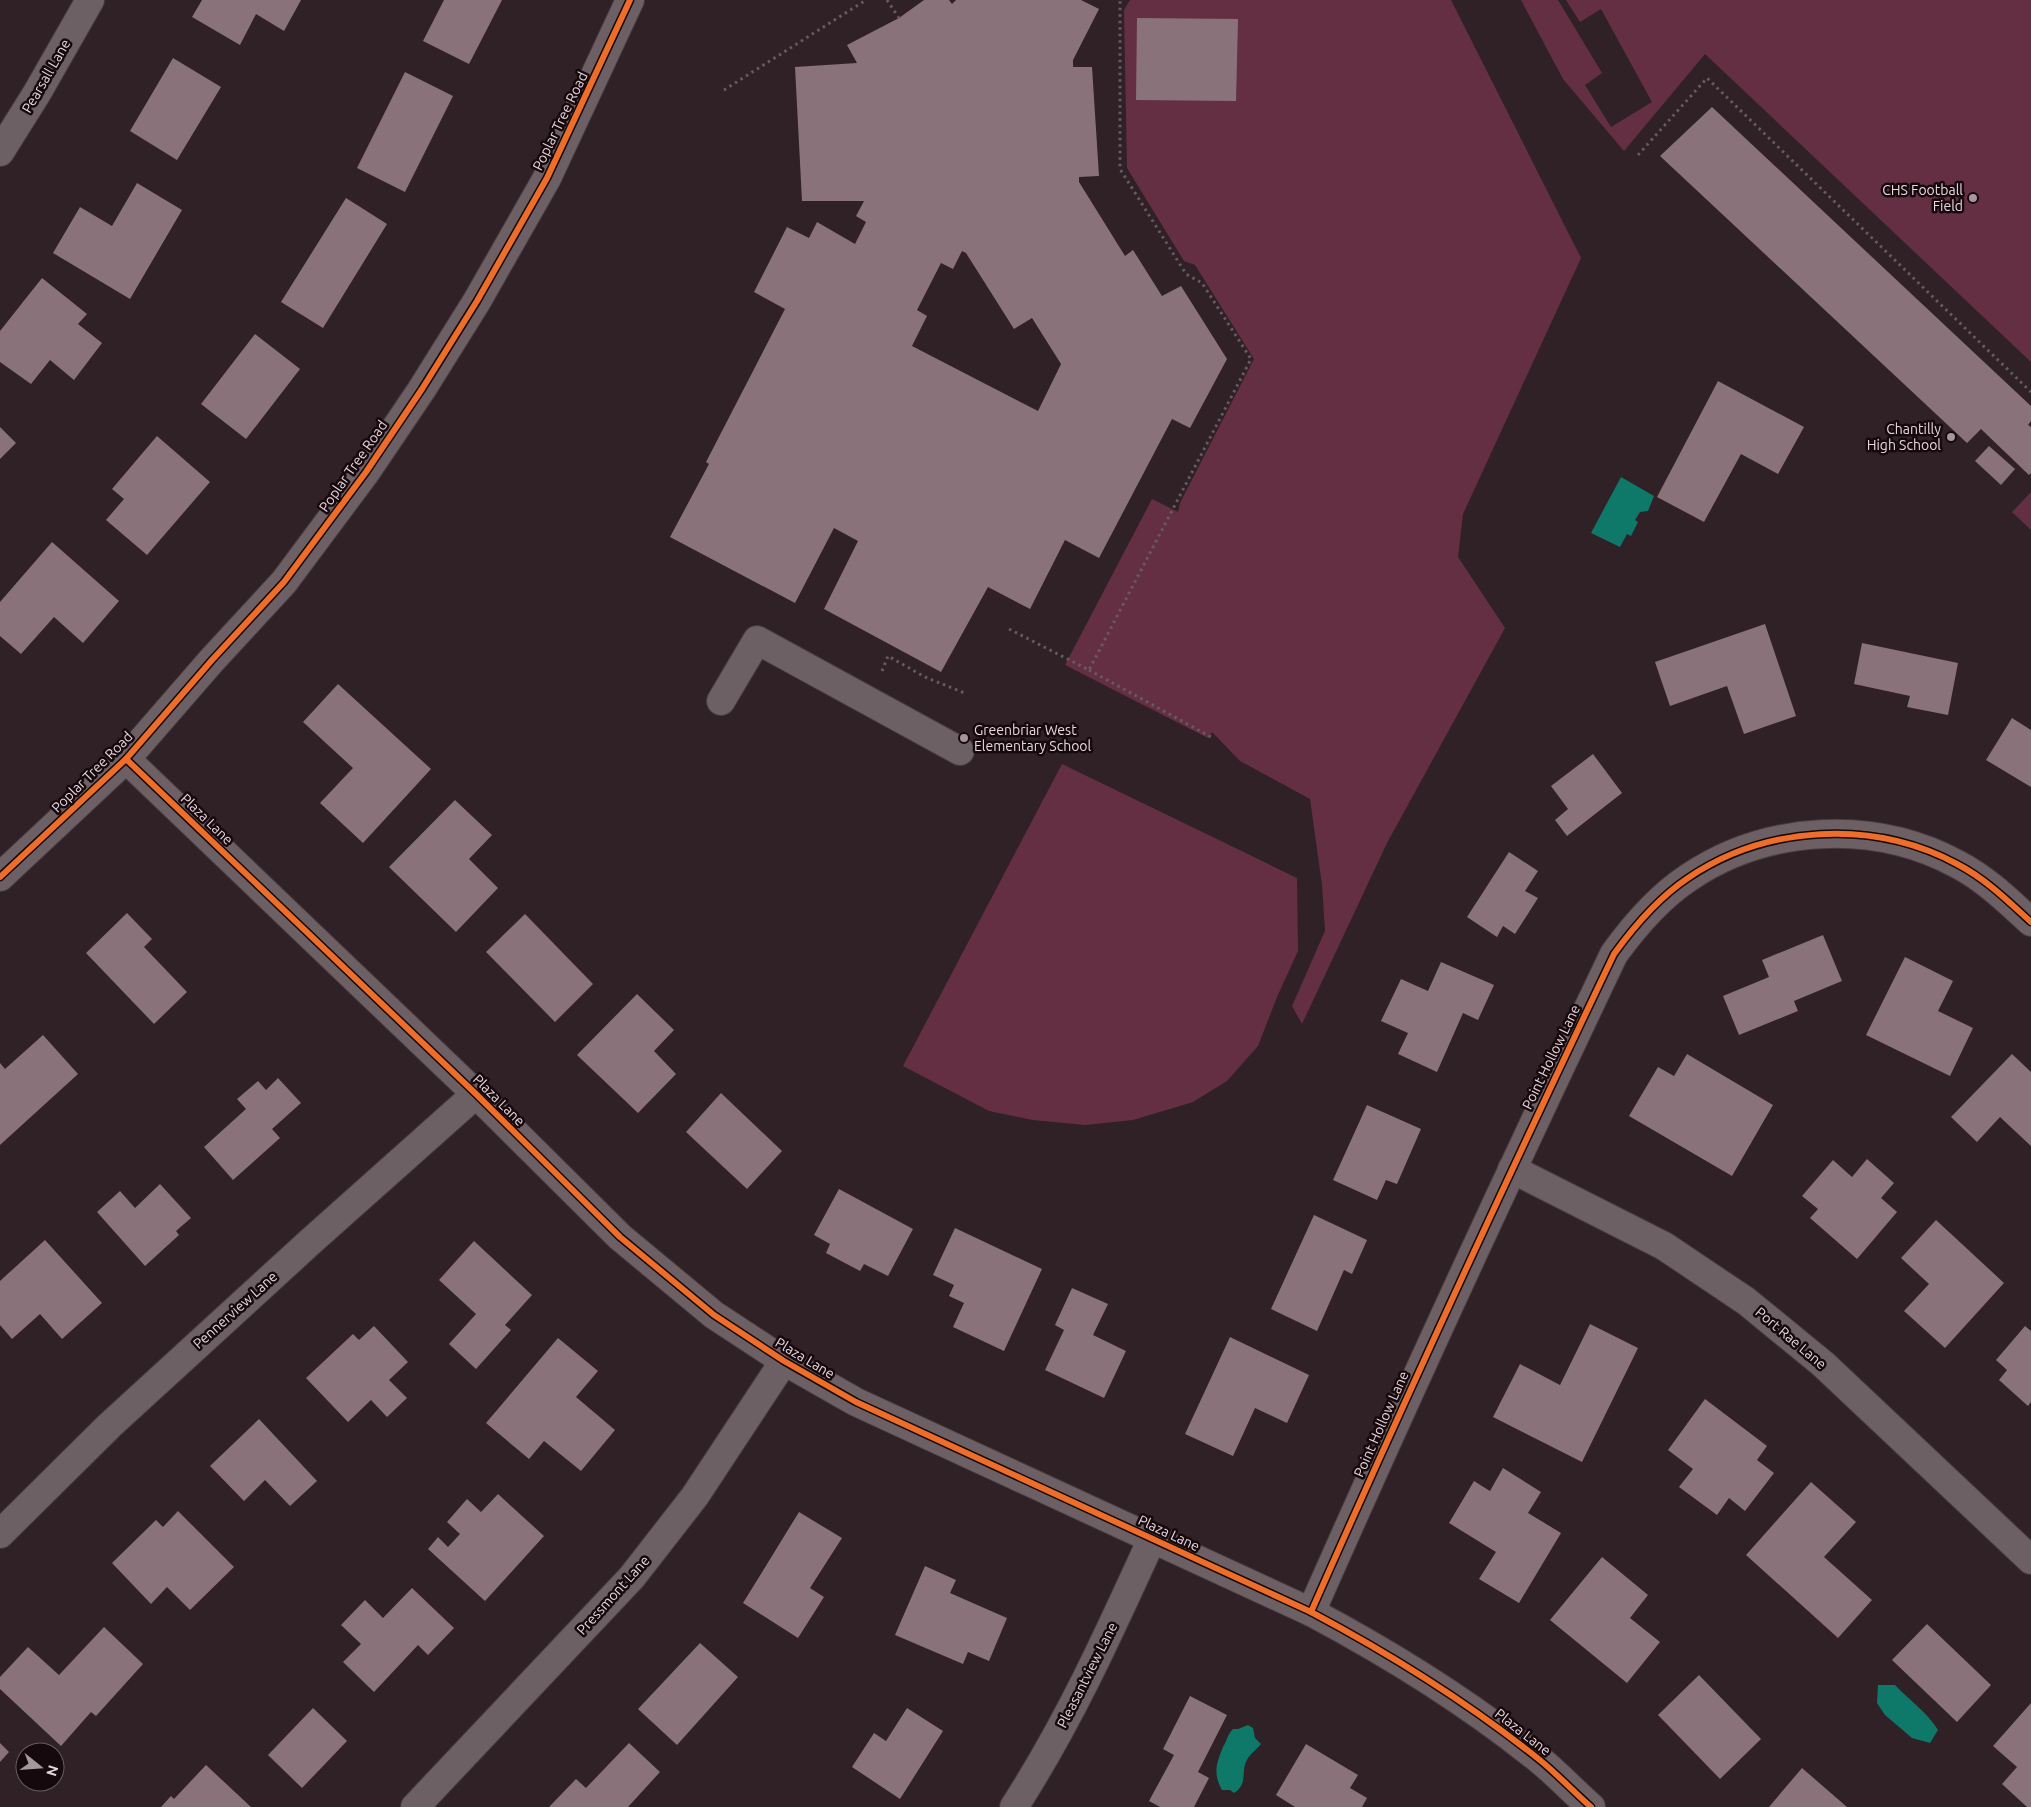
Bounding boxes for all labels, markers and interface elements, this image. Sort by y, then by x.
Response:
street label: Pearsall Lane [19,36,73,116]
street label: Poplar Tree Road [529,69,591,173]
place label: CHS Football Field [1882,182,1963,214]
marker: CHS Football Field [1967,192,1979,204]
street label: Poplar Tree Road [316,417,390,515]
place label: Chantilly High School [1867,421,1941,453]
marker: Chantilly High School [1945,431,1957,443]
place label: Greenbriar West Elementary School [974,722,1092,754]
street label: Poplar Tree Road [48,728,136,816]
marker: Greenbriar West Elementary School [958,732,970,744]
street label: Plaza Lane [178,790,236,848]
street label: Point Hollow Lane [1519,1002,1583,1112]
street label: Plaza Lane [470,1071,528,1129]
street label: Pennerview Lane [190,1268,280,1352]
street label: Port Rae Lane [1752,1304,1830,1372]
street label: Plaza Lane [773,1334,837,1382]
street label: Point Hollow Lane [1350,1369,1412,1479]
street label: Plaza Lane [1136,1512,1202,1554]
street label: Pressmont Lane [573,1552,653,1638]
street label: Pleasantview Lane [1054,1620,1120,1730]
street label: Plaza Lane [1492,1705,1554,1759]
north arrow [15,1742,65,1792]
text: N [43,1763,62,1778]

